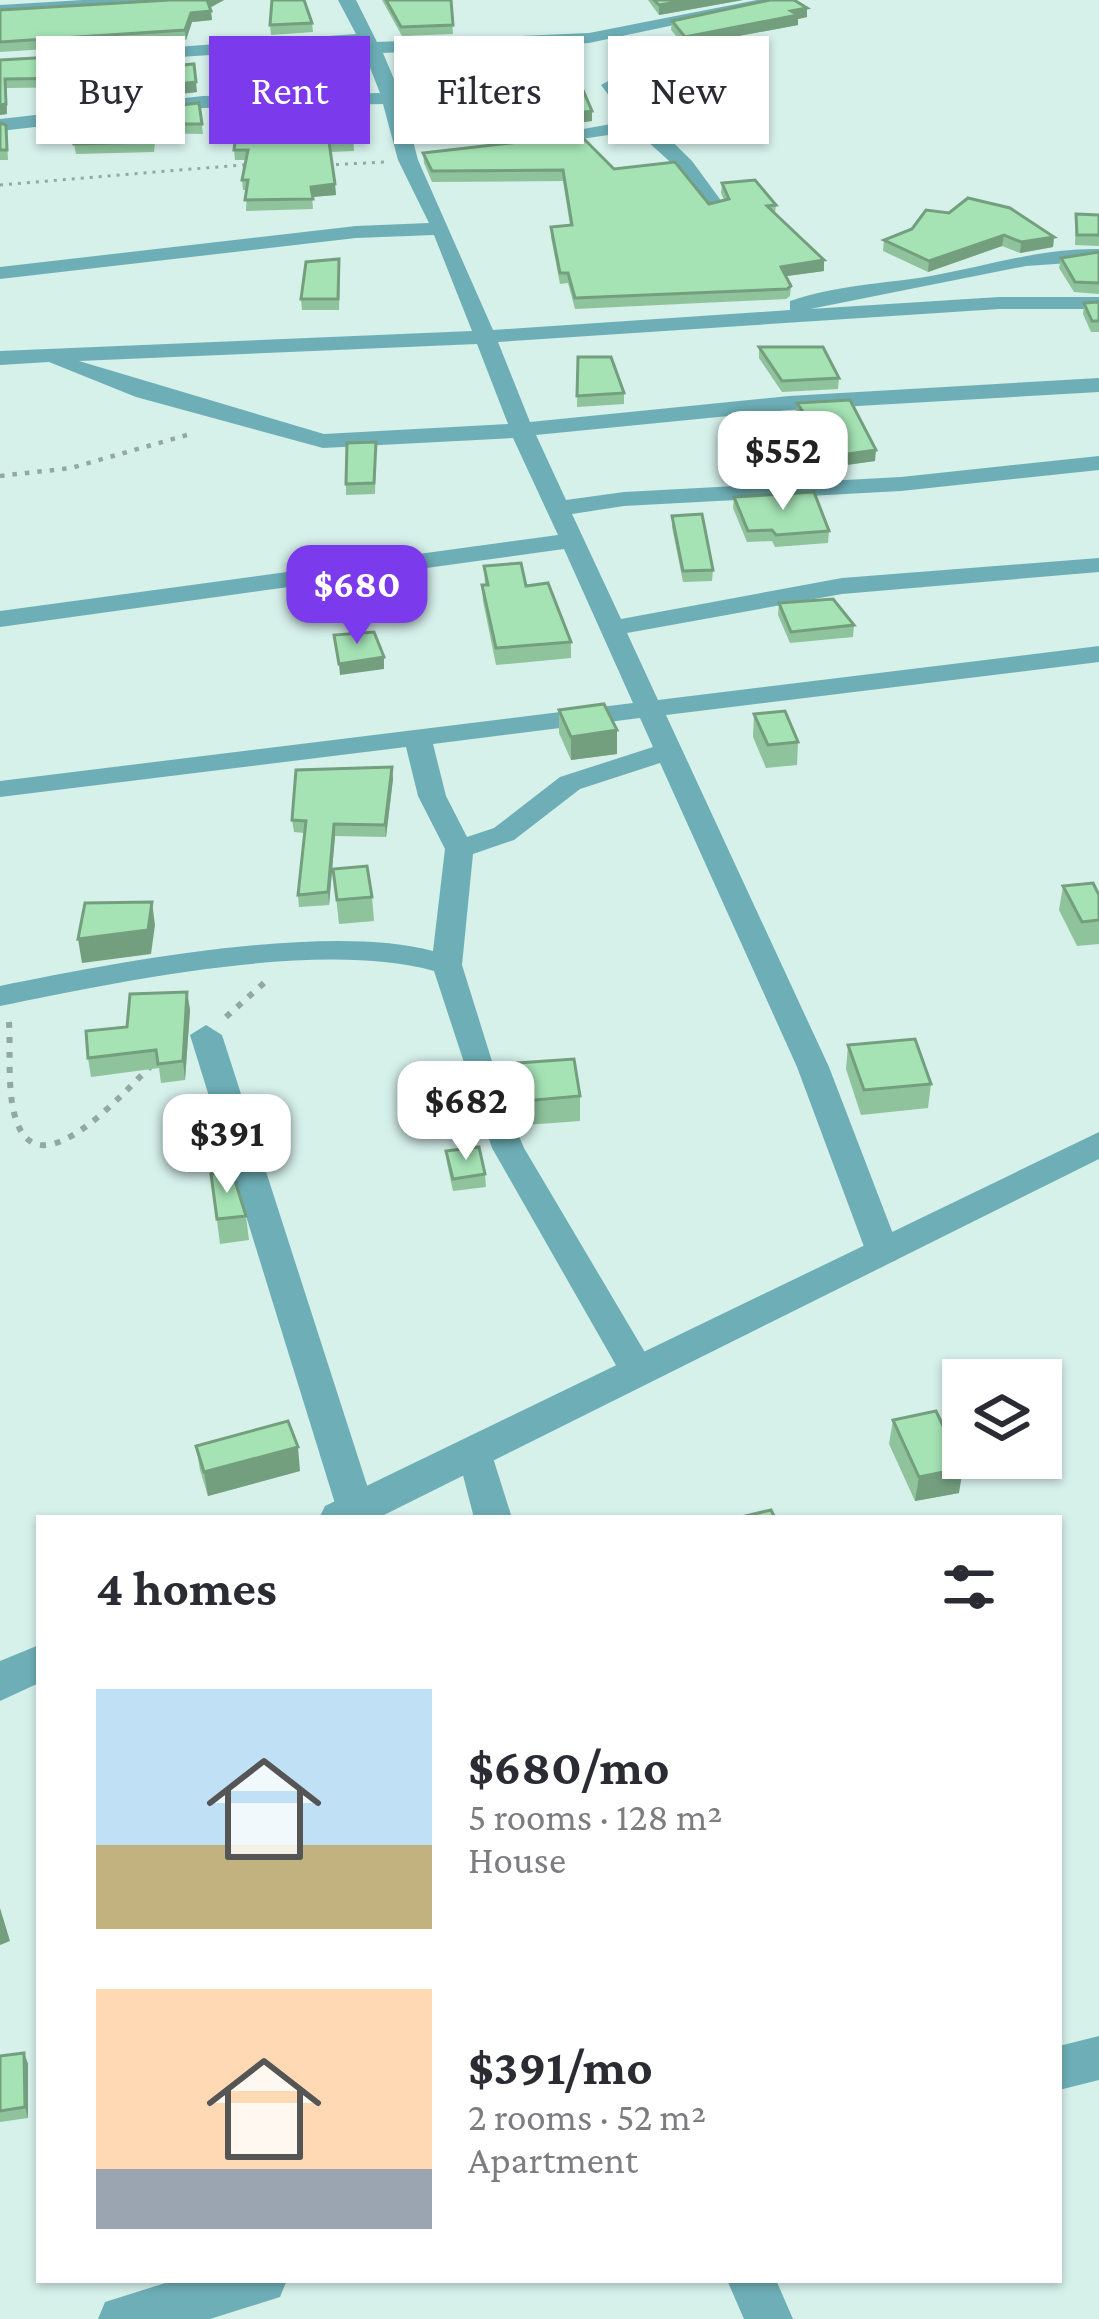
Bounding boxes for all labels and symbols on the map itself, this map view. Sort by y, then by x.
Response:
pin: $552 [712,411,854,513]
pin: $680 [286,545,428,647]
pin: $682 [395,1061,537,1163]
pin: $391 [156,1094,298,1196]

